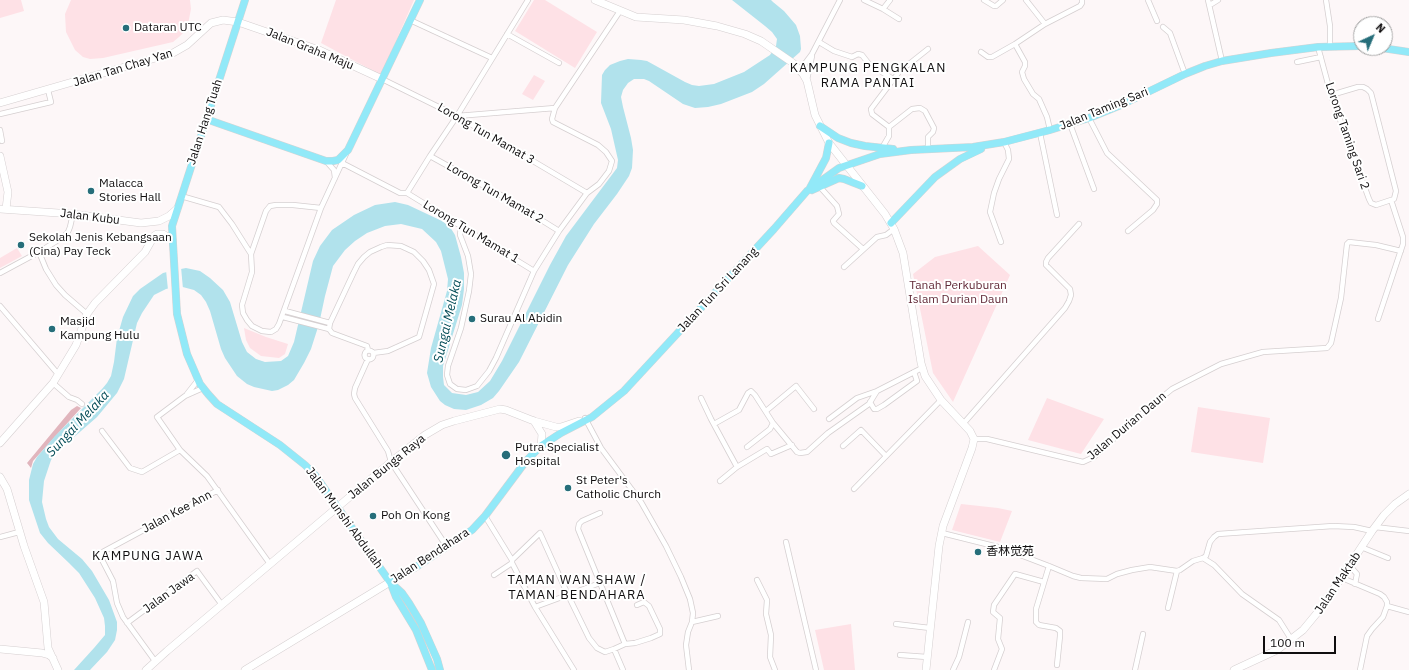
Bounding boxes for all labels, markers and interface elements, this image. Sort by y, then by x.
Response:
north arrow [1353,16,1393,56]
text: N [1373,20,1388,36]
place label: Dataran UTC [134,21,202,35]
marker: Dataran UTC [121,23,131,33]
street label: Jalan Graha Maju [264,25,356,73]
street label: Jalan Tan Chay Yan [72,46,174,90]
district label: KAMPUNG PENGKALAN RAMA PANTAI [790,60,946,91]
street label: Jalan Hang Tuah [184,77,226,167]
street label: Lorong Taming Sari 2 [1322,81,1372,191]
street label: Jalan Taming Sari [1057,85,1151,133]
street label: Lorong Tun Mamat 3 [435,100,537,168]
street label: Lorong Tun Mamat 2 [444,159,546,227]
place label: Malacca Stories Hall [99,177,161,205]
marker: Malacca Stories Hall [86,186,96,196]
street label: Lorong Tun Mamat 1 [420,198,522,266]
street label: Jalan Kubu [59,206,121,228]
place label: Sekolah Jenis Kebangsaan (Cina) Pay Teck [29,231,172,259]
marker: Sekolah Jenis Kebangsaan (Cina) Pay Teck [16,240,26,250]
street label: Jalan Tun Sri Lanang [675,245,761,335]
water label: Sungai Melaka [431,278,465,364]
park label: Tanah Perkuburan Islam Durian Daun [908,279,1008,307]
place label: Surau Al Abidin [480,312,562,326]
marker: Surau Al Abidin [467,314,477,324]
place label: Masjid Kampung Hulu [60,315,139,343]
marker: Masjid Kampung Hulu [47,324,57,334]
water label: Sungai Melaka [43,388,113,460]
street label: Jalan Durian Daun [1085,389,1169,463]
street label: Jalan Bunga Raya [346,432,428,502]
place label: Putra Specialist Hospital [515,441,599,469]
marker: Putra Specialist Hospital [500,449,512,461]
street label: Jalan Munshi Abdullah [302,464,386,572]
place label: St Peter's Catholic Church [576,474,661,502]
marker: St Peter's Catholic Church [563,483,573,493]
street label: Jalan Kee Ann [140,488,214,536]
place label: Poh On Kong [381,509,450,523]
marker: Poh On Kong [368,511,378,521]
street label: Jalan Bendahara [388,525,472,587]
place label: 香林觉苑 [986,545,1034,559]
marker: 香林觉苑 [973,547,983,557]
district label: KAMPUNG JAWA [92,548,204,564]
street label: Jalan Maktab [1312,549,1364,617]
street label: Jalan Jawa [141,570,197,616]
district label: TAMAN WAN SHAW / TAMAN BENDAHARA [508,572,646,603]
scale bar [1265,628,1338,654]
text: 100 m [1270,635,1305,650]

